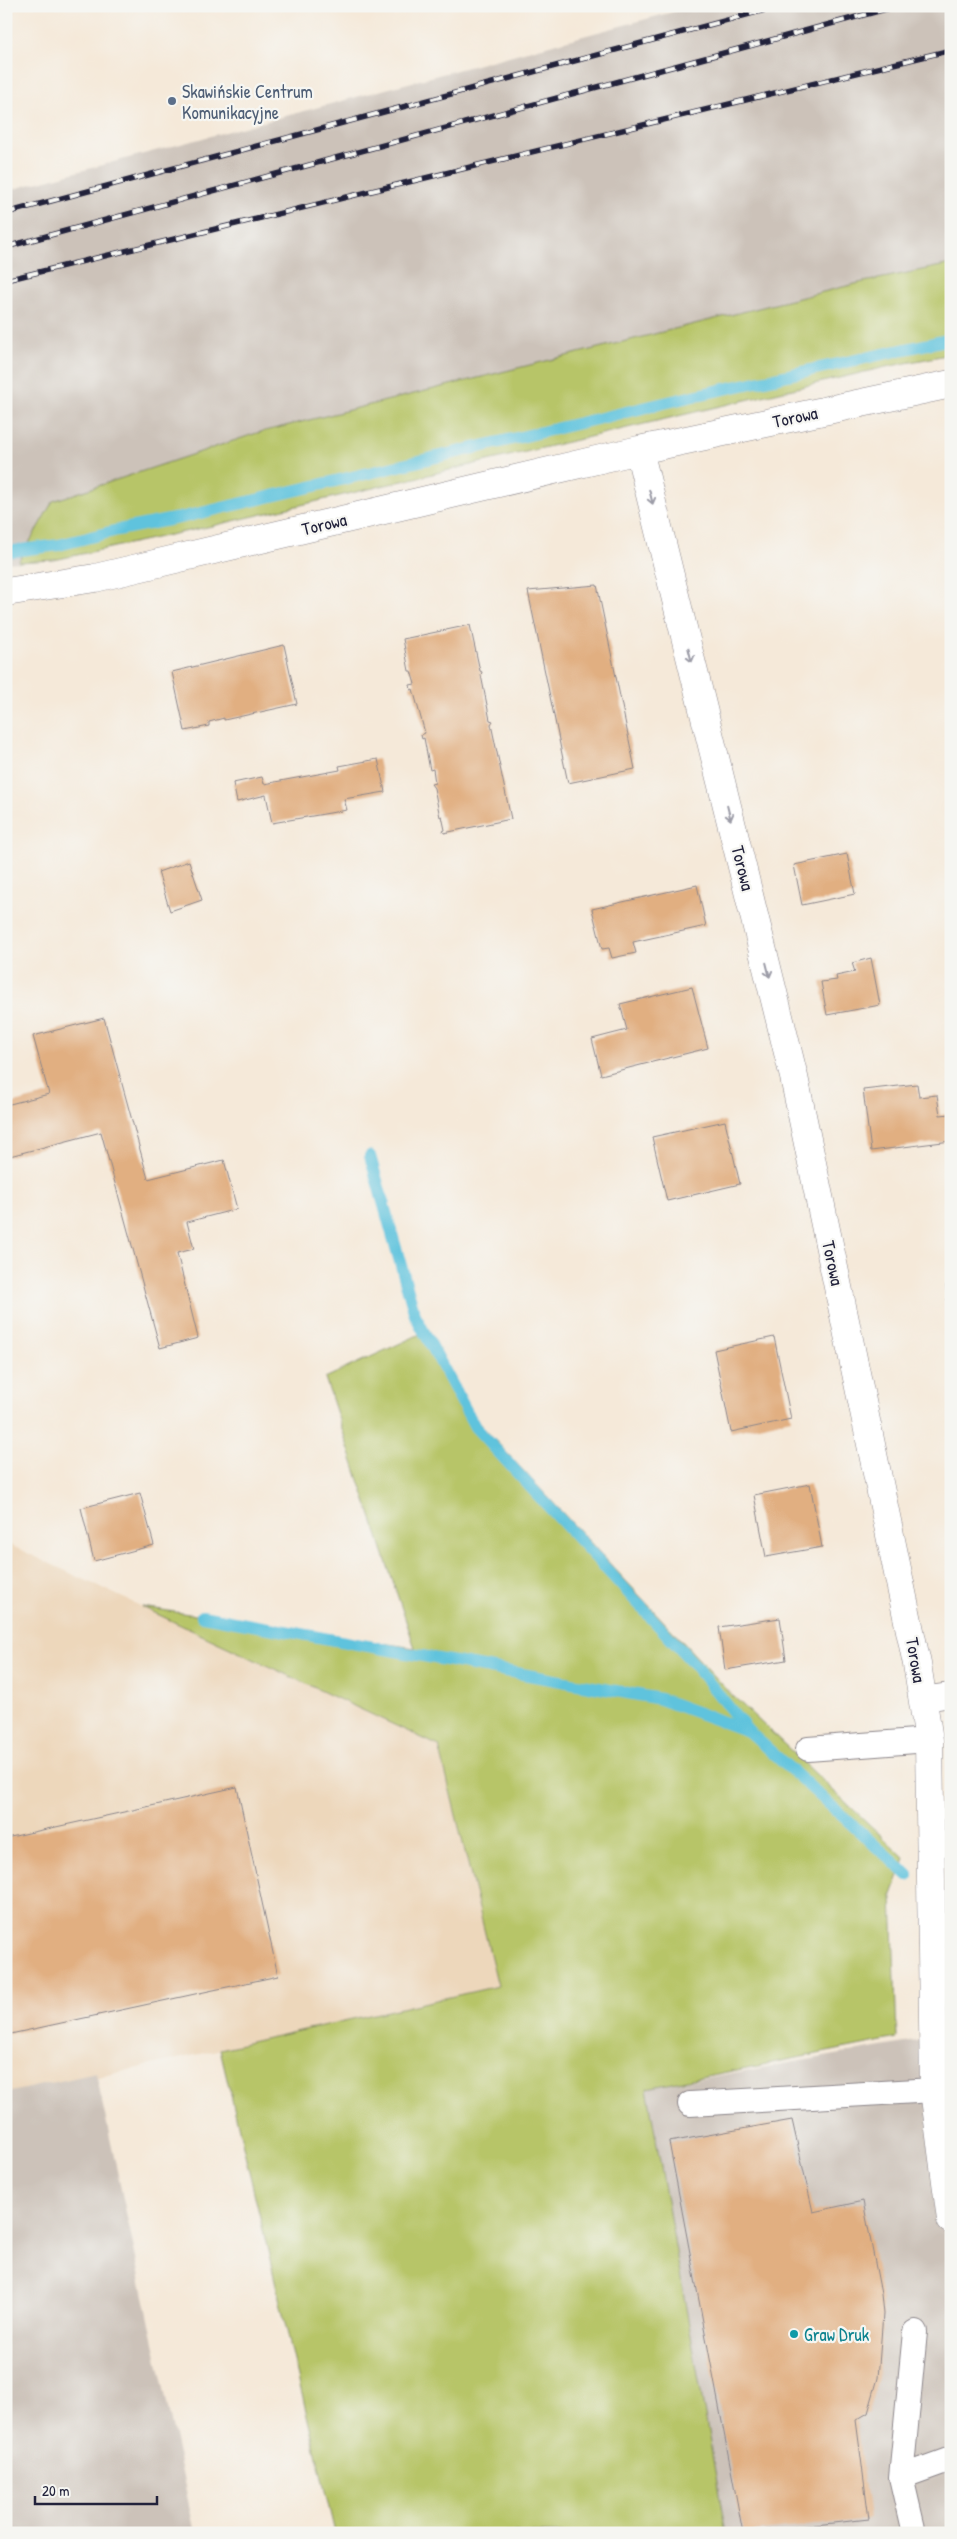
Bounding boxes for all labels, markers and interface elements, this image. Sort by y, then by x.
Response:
place label: Skawińskie Centrum Komunikacyjne [182,79,313,125]
marker: Skawińskie Centrum Komunikacyjne [166,95,178,107]
street label: Torowa [770,400,820,434]
one-way arrow [647,488,656,504]
street label: Torowa [299,507,349,541]
one-way arrow [686,646,695,662]
one-way arrow [725,804,734,820]
street label: Torowa [725,843,761,893]
one-way arrow [764,962,773,978]
street label: Torowa [816,1238,850,1288]
street label: Torowa [900,1636,932,1684]
place label: Graw Druk [804,2322,870,2347]
marker: Graw Druk [788,2328,800,2340]
scale bar [35,2474,158,2506]
text: 20 m [42,2480,69,2501]

